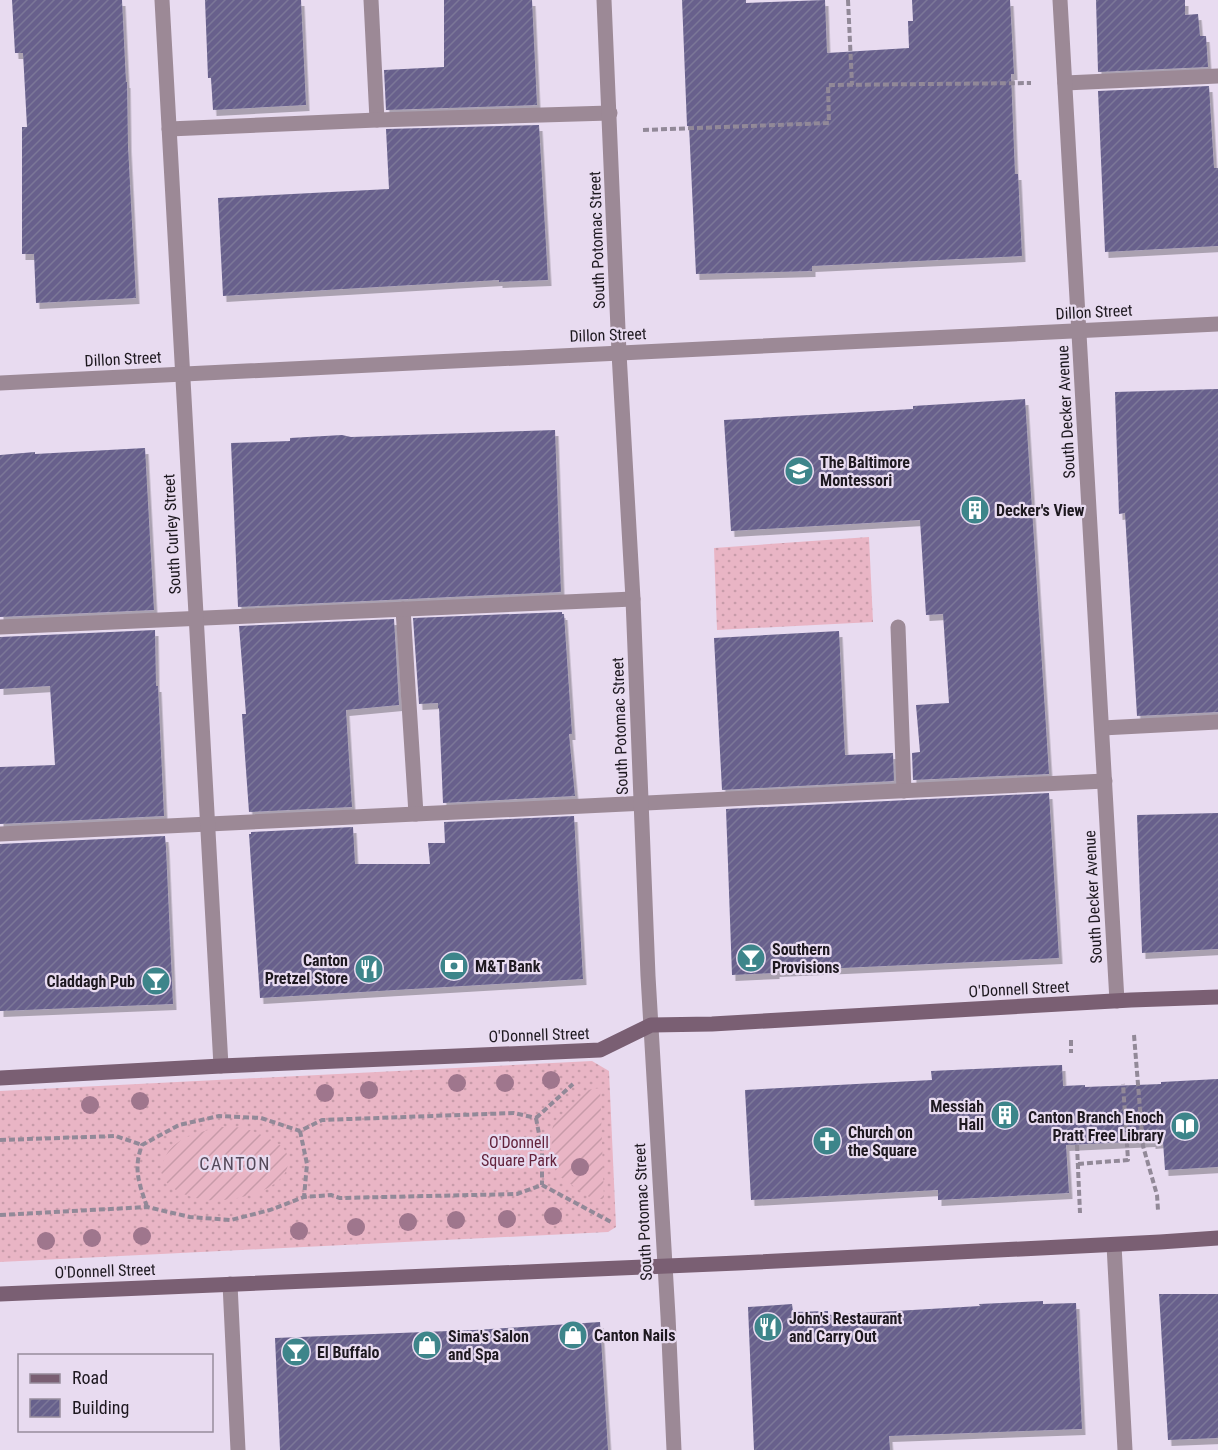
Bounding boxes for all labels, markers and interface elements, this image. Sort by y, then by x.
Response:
street label: South Potomac Street [585,171,609,309]
street label: Dillon Street [1055,300,1133,324]
street label: Dillon Street [569,324,647,346]
street label: South Decker Avenue [1053,345,1079,479]
street label: Dillon Street [84,347,162,371]
place label: The Baltimore Montessori [820,453,910,490]
school or university icon: The Baltimore Montessori [783,455,815,487]
street label: South Curley Street [159,473,185,595]
building icon: Decker's View [959,494,991,526]
place label: Decker's View [996,501,1085,520]
street label: South Potomac Street [608,657,632,795]
street label: South Decker Avenue [1080,830,1106,964]
place label: Southern Provisions [772,940,840,977]
bar icon: Southern Provisions [735,942,767,974]
bank icon: M&T Bank [438,950,470,982]
place label: Canton Pretzel Store [265,951,348,988]
restaurant icon: Canton Pretzel Store [353,953,385,985]
place label: M&T Bank [475,957,541,976]
bar icon: Claddagh Pub [140,965,172,997]
place label: Claddagh Pub [46,972,135,991]
street label: O'Donnell Street [968,977,1070,1001]
street label: O'Donnell Street [488,1024,590,1046]
place label: Messiah Hall [930,1097,984,1134]
building icon: Messiah Hall [989,1099,1021,1131]
place label: Canton Branch Enoch Pratt Free Library [1028,1108,1164,1145]
library icon: Canton Branch Enoch Pratt Free Library [1169,1110,1201,1142]
place label: Church on the Square [848,1123,917,1160]
church icon: Church on the Square [811,1125,843,1157]
park label: O'Donnell Square Park [481,1133,558,1170]
street label: South Potomac Street [630,1142,656,1281]
district label: CANTON [199,1153,271,1174]
street label: O'Donnell Street [54,1260,156,1282]
place label: John's Restaurant and Carry Out [789,1309,902,1346]
restaurant icon: John's Restaurant and Carry Out [752,1311,784,1343]
shop icon: Canton Nails [557,1319,589,1351]
place label: Canton Nails [594,1326,675,1345]
place label: Sima's Salon and Spa [448,1327,529,1364]
shop icon: Sima's Salon and Spa [411,1329,443,1361]
bar icon: El Buffalo [280,1336,312,1368]
place label: El Buffalo [317,1343,379,1362]
legend [18,1354,213,1432]
text: Road [72,1367,108,1388]
text: Building [72,1397,129,1418]

